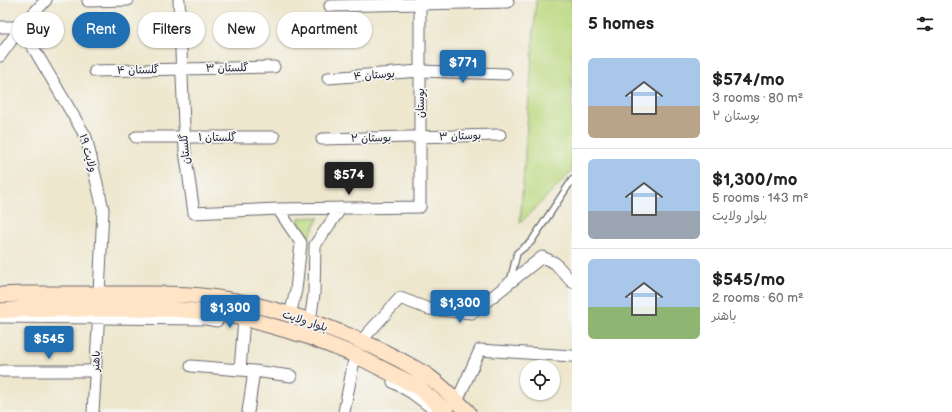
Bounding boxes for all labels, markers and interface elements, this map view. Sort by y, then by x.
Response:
chip: Buy [12,12,64,48]
chip: Rent [72,12,130,48]
chip: Filters [138,12,205,48]
chip: New [213,12,269,48]
chip: Apartment [277,12,372,48]
icon: filters [914,13,936,35]
text: 5 homes [588,14,654,34]
pin: $771 [439,50,487,84]
text: $771 [449,55,477,71]
street label: گلستان ۳ [206,61,249,75]
street label: گلستان ۴ [117,63,159,77]
street label: بوستان ۴ [353,67,395,84]
text: $574/mo [712,70,785,90]
icon: home [620,74,668,122]
street label: بوستان [414,88,428,118]
text: 3 rooms · 80 m² [712,90,803,106]
text: بوستان ۲ [712,108,760,124]
street label: بوستان ۳ [439,129,481,144]
street label: گلستان ۱ [198,131,236,144]
street label: بوستان ۲ [351,131,391,146]
street label: ولایت ۱۹ [76,132,100,174]
street label: گلستان [177,133,193,165]
pin: $574 [325,162,373,196]
text: $574 [334,167,364,183]
text: $1,300/mo [712,170,797,190]
icon: home [620,175,668,223]
text: 5 rooms · 143 m² [712,190,809,206]
text: بلوار ولایت [712,208,767,224]
text: $545/mo [712,270,785,290]
icon: home [620,275,668,323]
pin: $1,300 [427,290,493,324]
text: 2 rooms · 60 m² [712,290,804,306]
pin: $1,300 [197,295,263,329]
text: $1,300 [440,295,480,311]
text: $1,300 [210,300,250,316]
street label: بلوار ولایت [280,308,329,335]
text: باهنر [712,308,736,324]
pin: $545 [25,326,73,360]
text: $545 [33,331,65,347]
street label: باهنر [89,350,104,373]
map controls [520,360,560,400]
button: locate [520,360,560,400]

